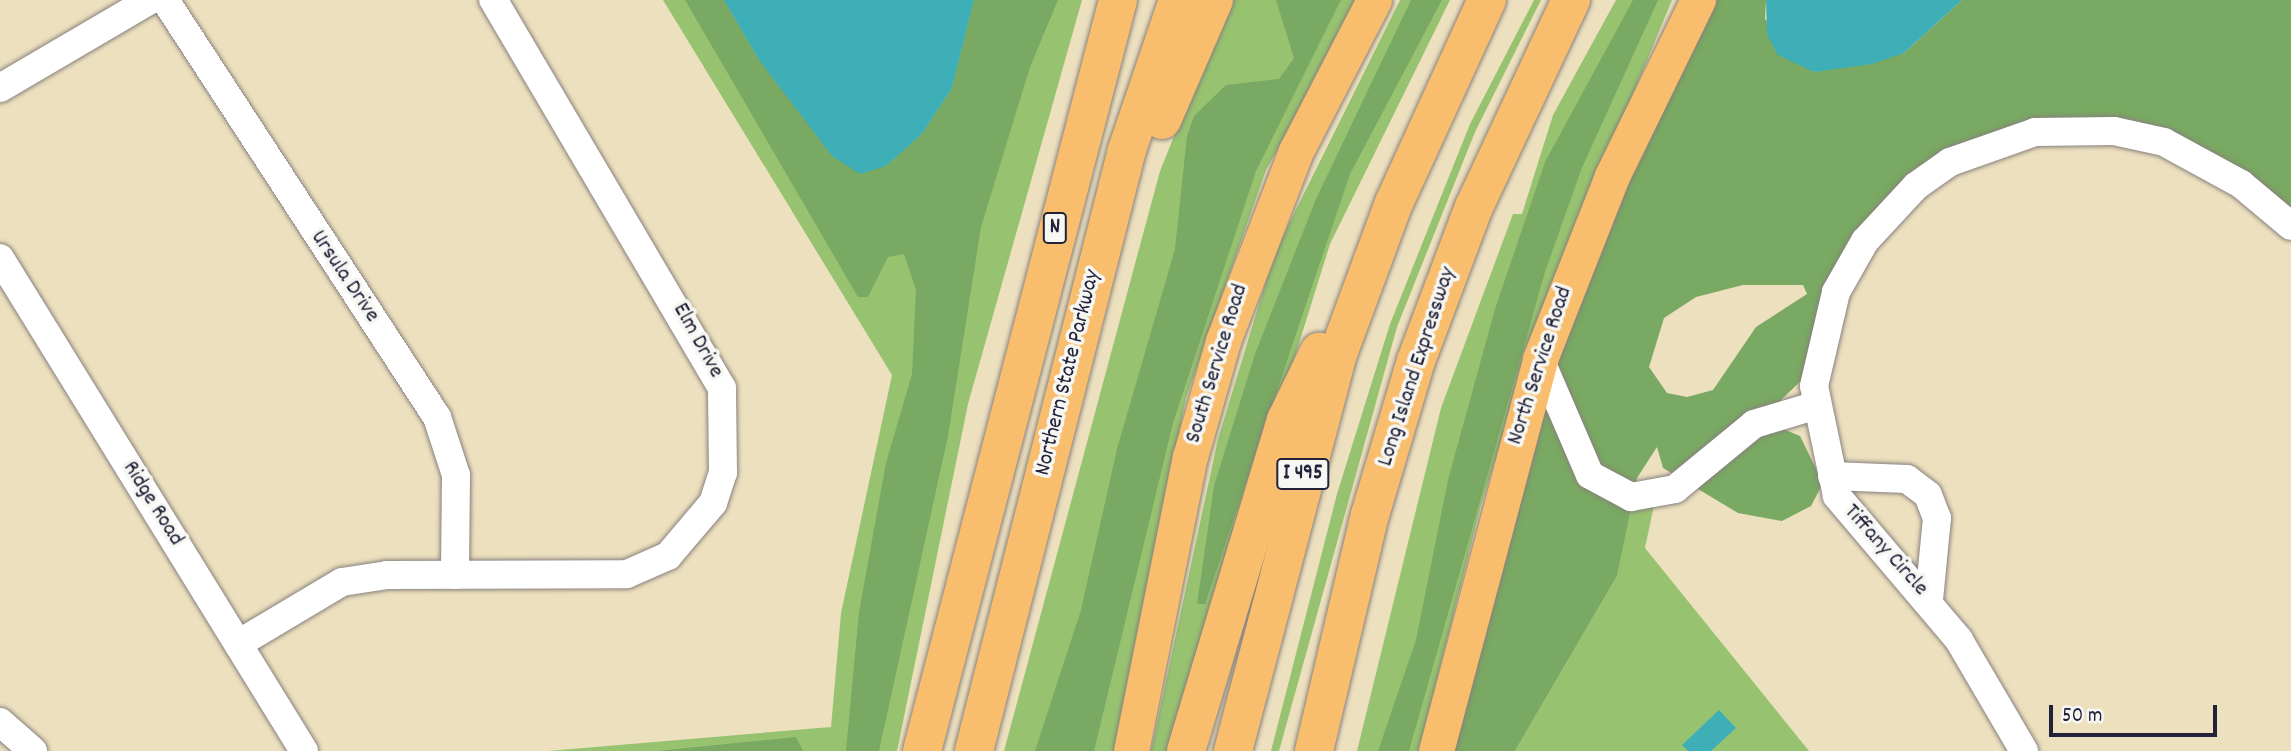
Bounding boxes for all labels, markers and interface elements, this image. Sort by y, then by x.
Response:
road number: N [1043,210,1067,246]
street label: Ursula Drive [303,226,385,328]
street label: Long Island Expressway [1373,264,1463,470]
street label: Northern State Parkway [1030,267,1108,479]
street label: South Service Road [1181,281,1255,447]
street label: North Service Road [1502,283,1580,449]
street label: Elm Drive [665,299,729,383]
road number: I 495 [1275,456,1331,491]
street label: Ridge Road [115,457,189,551]
street label: Tiffany Circle [1837,499,1933,603]
scale bar [2053,692,2221,736]
text: 50 m [2062,702,2102,732]

